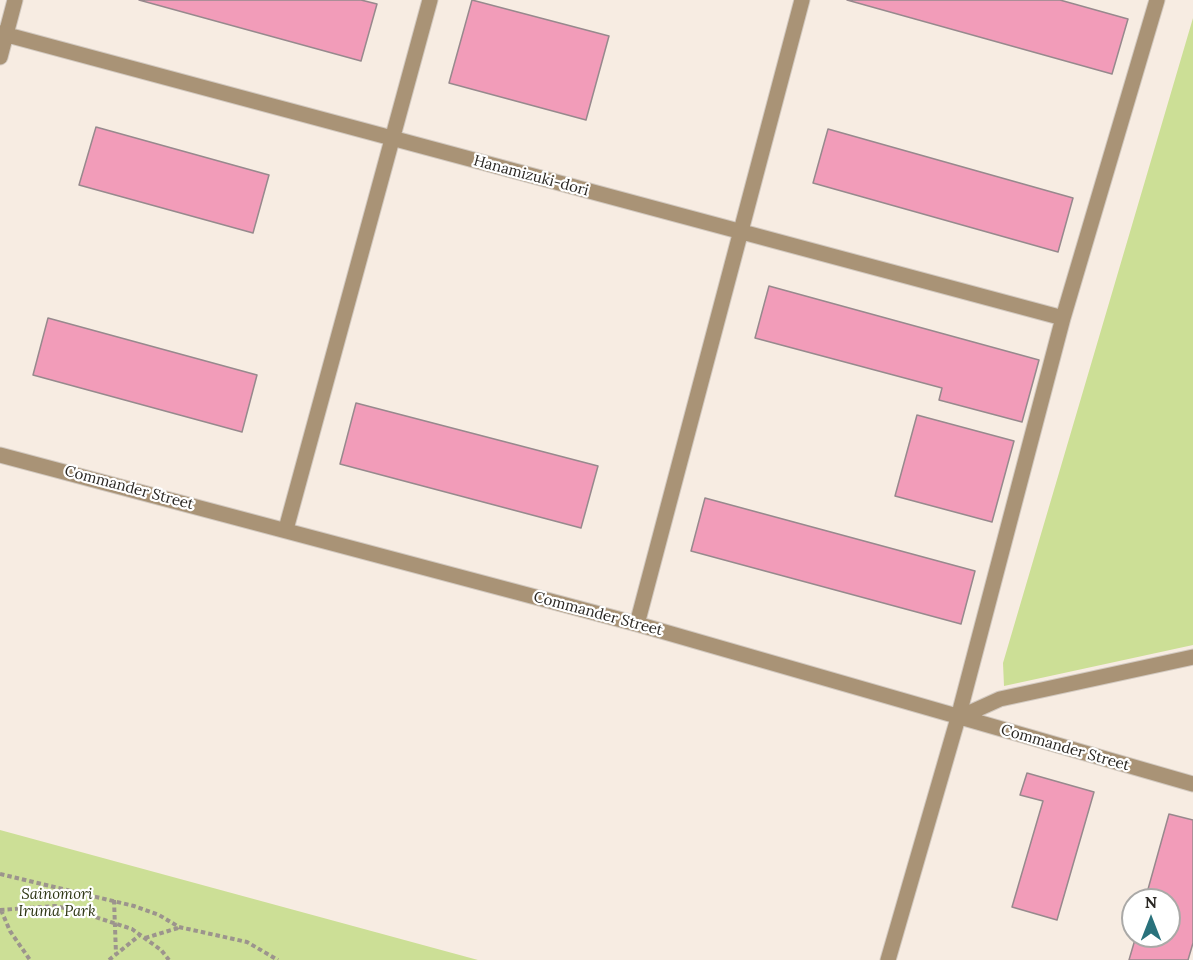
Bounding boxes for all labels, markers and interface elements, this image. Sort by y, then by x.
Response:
street label: Hanamizuki-dori [471,152,591,200]
street label: Commander Street [62,462,196,514]
street label: Commander Street [531,588,665,640]
street label: Commander Street [999,721,1131,775]
park label: Sainomori Iruma Park [18,886,96,921]
north arrow [1121,888,1181,948]
text: N [1145,892,1157,912]

